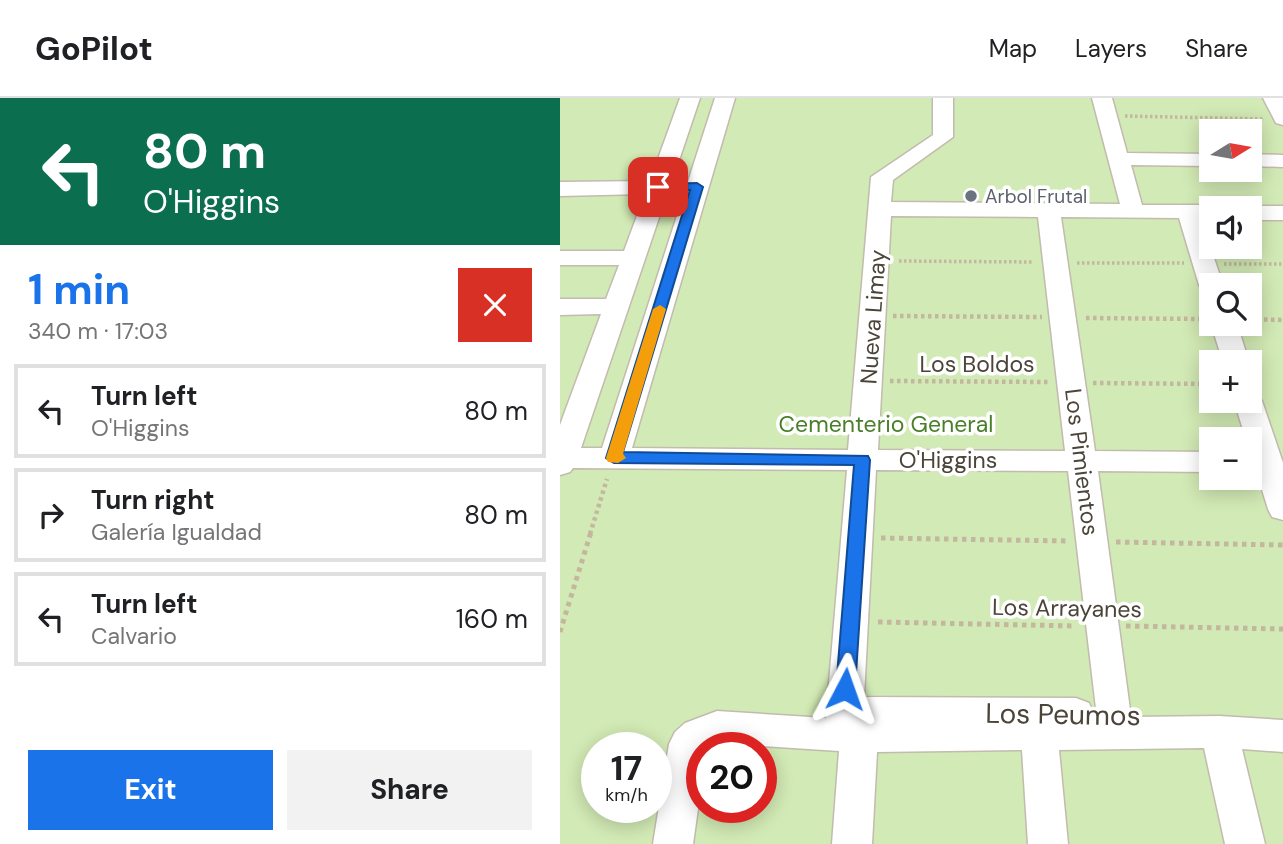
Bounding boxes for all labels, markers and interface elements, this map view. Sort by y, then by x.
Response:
text: GoPilot [35,27,153,70]
text: Map [989,33,1037,64]
text: Layers [1075,33,1147,64]
text: Share [1185,33,1248,64]
text: 80 m [143,119,266,183]
north arrow [1199,119,1262,182]
map controls [1199,119,1262,490]
icon: left [28,126,119,217]
pin [628,157,688,217]
icon: arrive [639,168,677,206]
text: O'Higgins [143,181,280,223]
place label: Arbol Frutal [985,184,1087,209]
marker: Arbol Frutal [963,188,979,204]
button: sound [1199,196,1262,259]
street label: Nueva Limay [853,248,893,385]
text: 1 min [28,262,130,317]
button: close [458,268,532,342]
button: search [1199,273,1262,336]
text: 340 m · 17:03 [28,316,168,346]
street label: Los Boldos [919,349,1035,379]
button: + [1199,350,1262,413]
text: Turn left [91,379,198,413]
street label: Los Pimientos [1058,387,1106,537]
icon: left [32,392,70,430]
text: 80 m [464,394,528,428]
park label: Cementerio General [779,409,993,439]
text: O'Higgins [91,413,190,443]
button: − [1199,427,1262,490]
street label: O'Higgins [899,445,997,475]
text: Turn right [91,483,215,517]
icon: right [32,496,70,534]
text: 80 m [464,498,528,532]
text: Galería Igualdad [91,517,262,547]
text: Turn left [91,587,198,621]
street label: Los Arrayanes [992,592,1142,624]
icon: left [32,600,70,638]
text: 160 m [456,602,528,636]
text: Calvario [91,621,177,651]
position arrow [808,652,882,726]
street label: Los Peumos [985,695,1141,734]
speed limit sign: 20 [686,732,777,823]
text: 17 [611,745,642,791]
button: Exit [28,750,273,830]
button: Share [287,750,532,830]
text: km/h [605,783,648,807]

